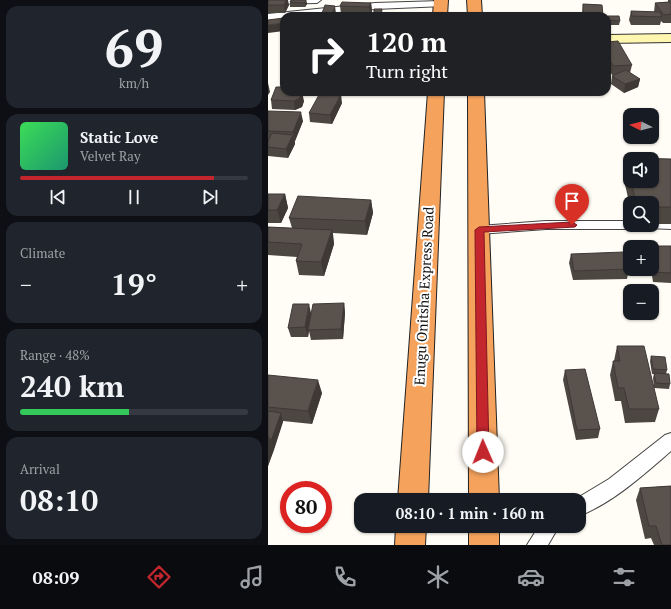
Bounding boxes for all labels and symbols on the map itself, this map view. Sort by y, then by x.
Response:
north arrow [623,108,659,144]
pin [555,184,589,225]
street label: Enugu Onitsha Express Road [409,206,438,386]
position arrow [462,431,504,473]
speed limit sign: 80 [280,481,332,533]

